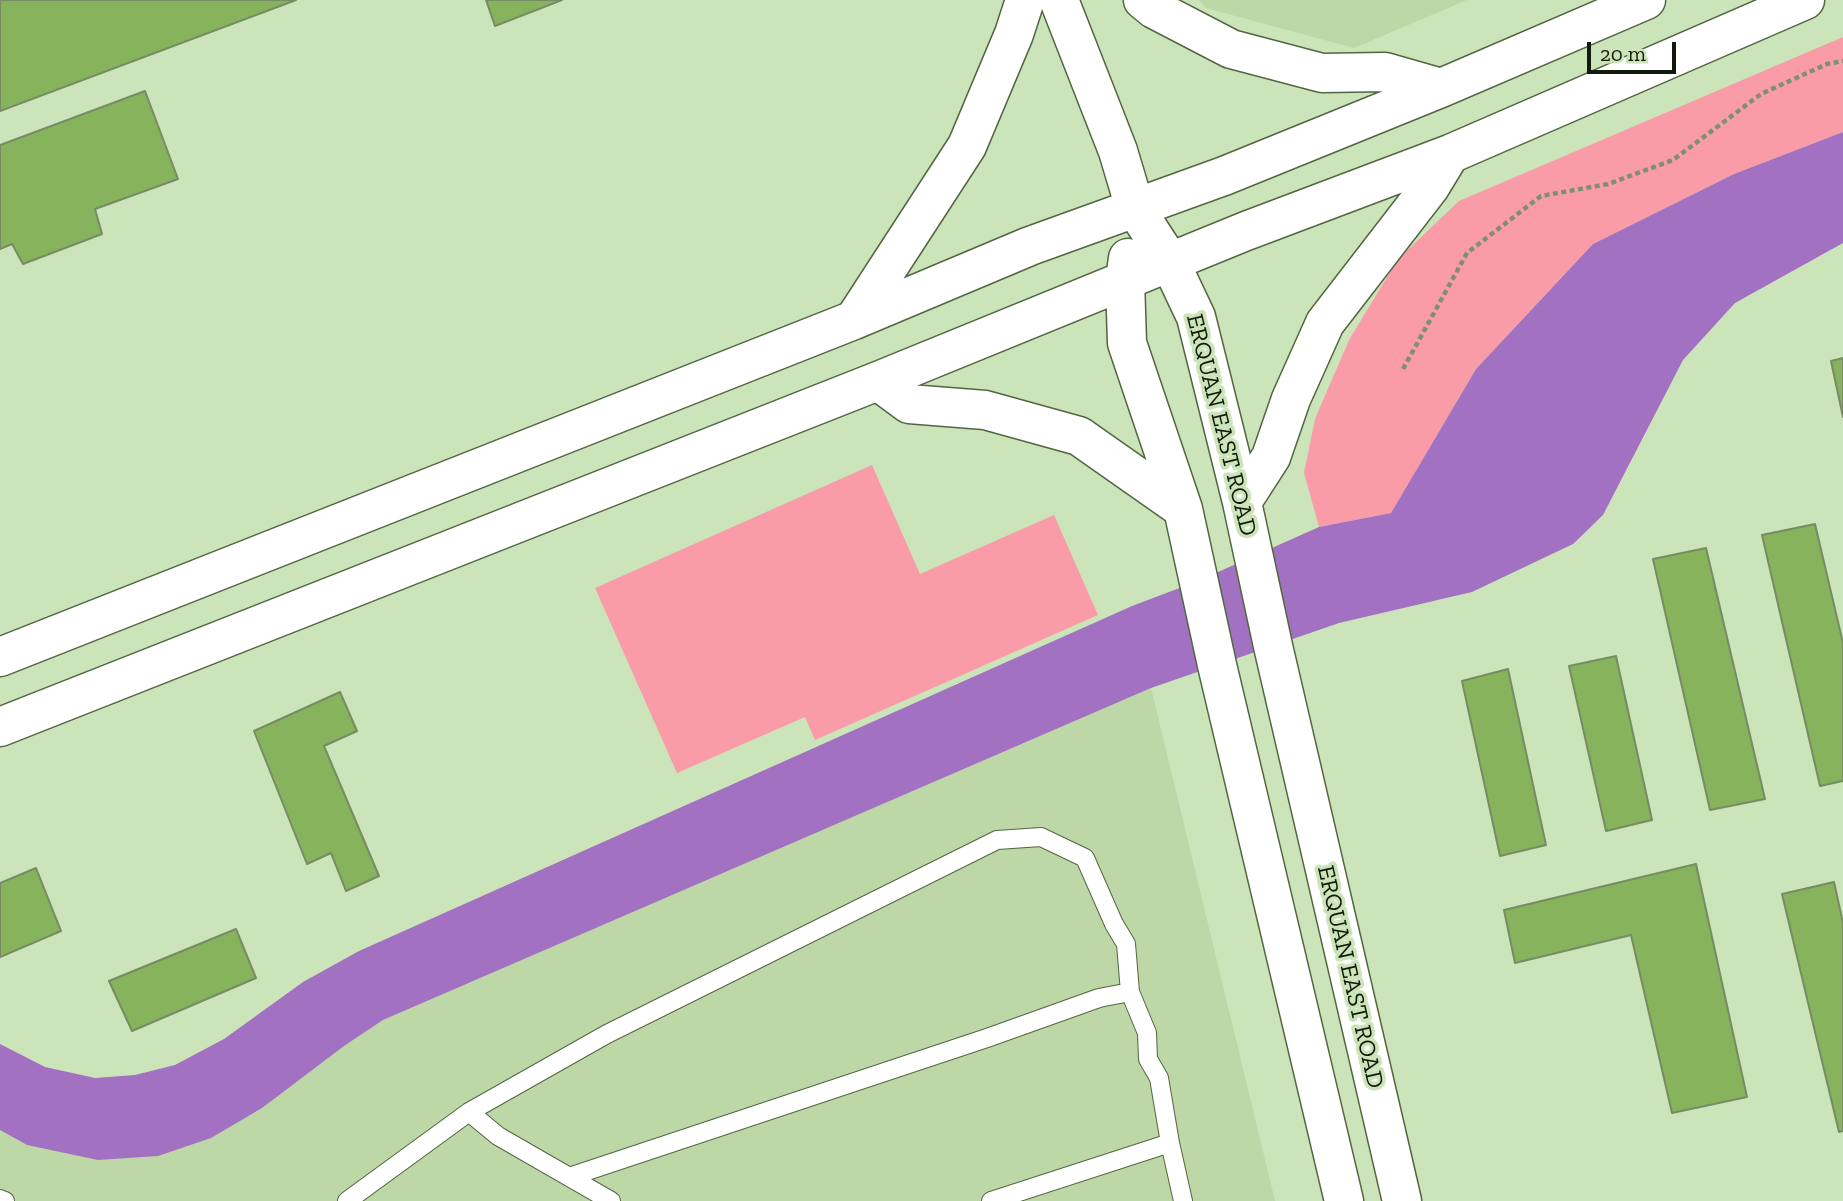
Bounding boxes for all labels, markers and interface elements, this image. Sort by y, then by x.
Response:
scale bar [1591,28,1680,72]
text: 20 m [1600,41,1646,66]
street label: ERQUAN EAST ROAD [1179,311,1263,539]
street label: ERQUAN EAST ROAD [1310,863,1390,1091]

